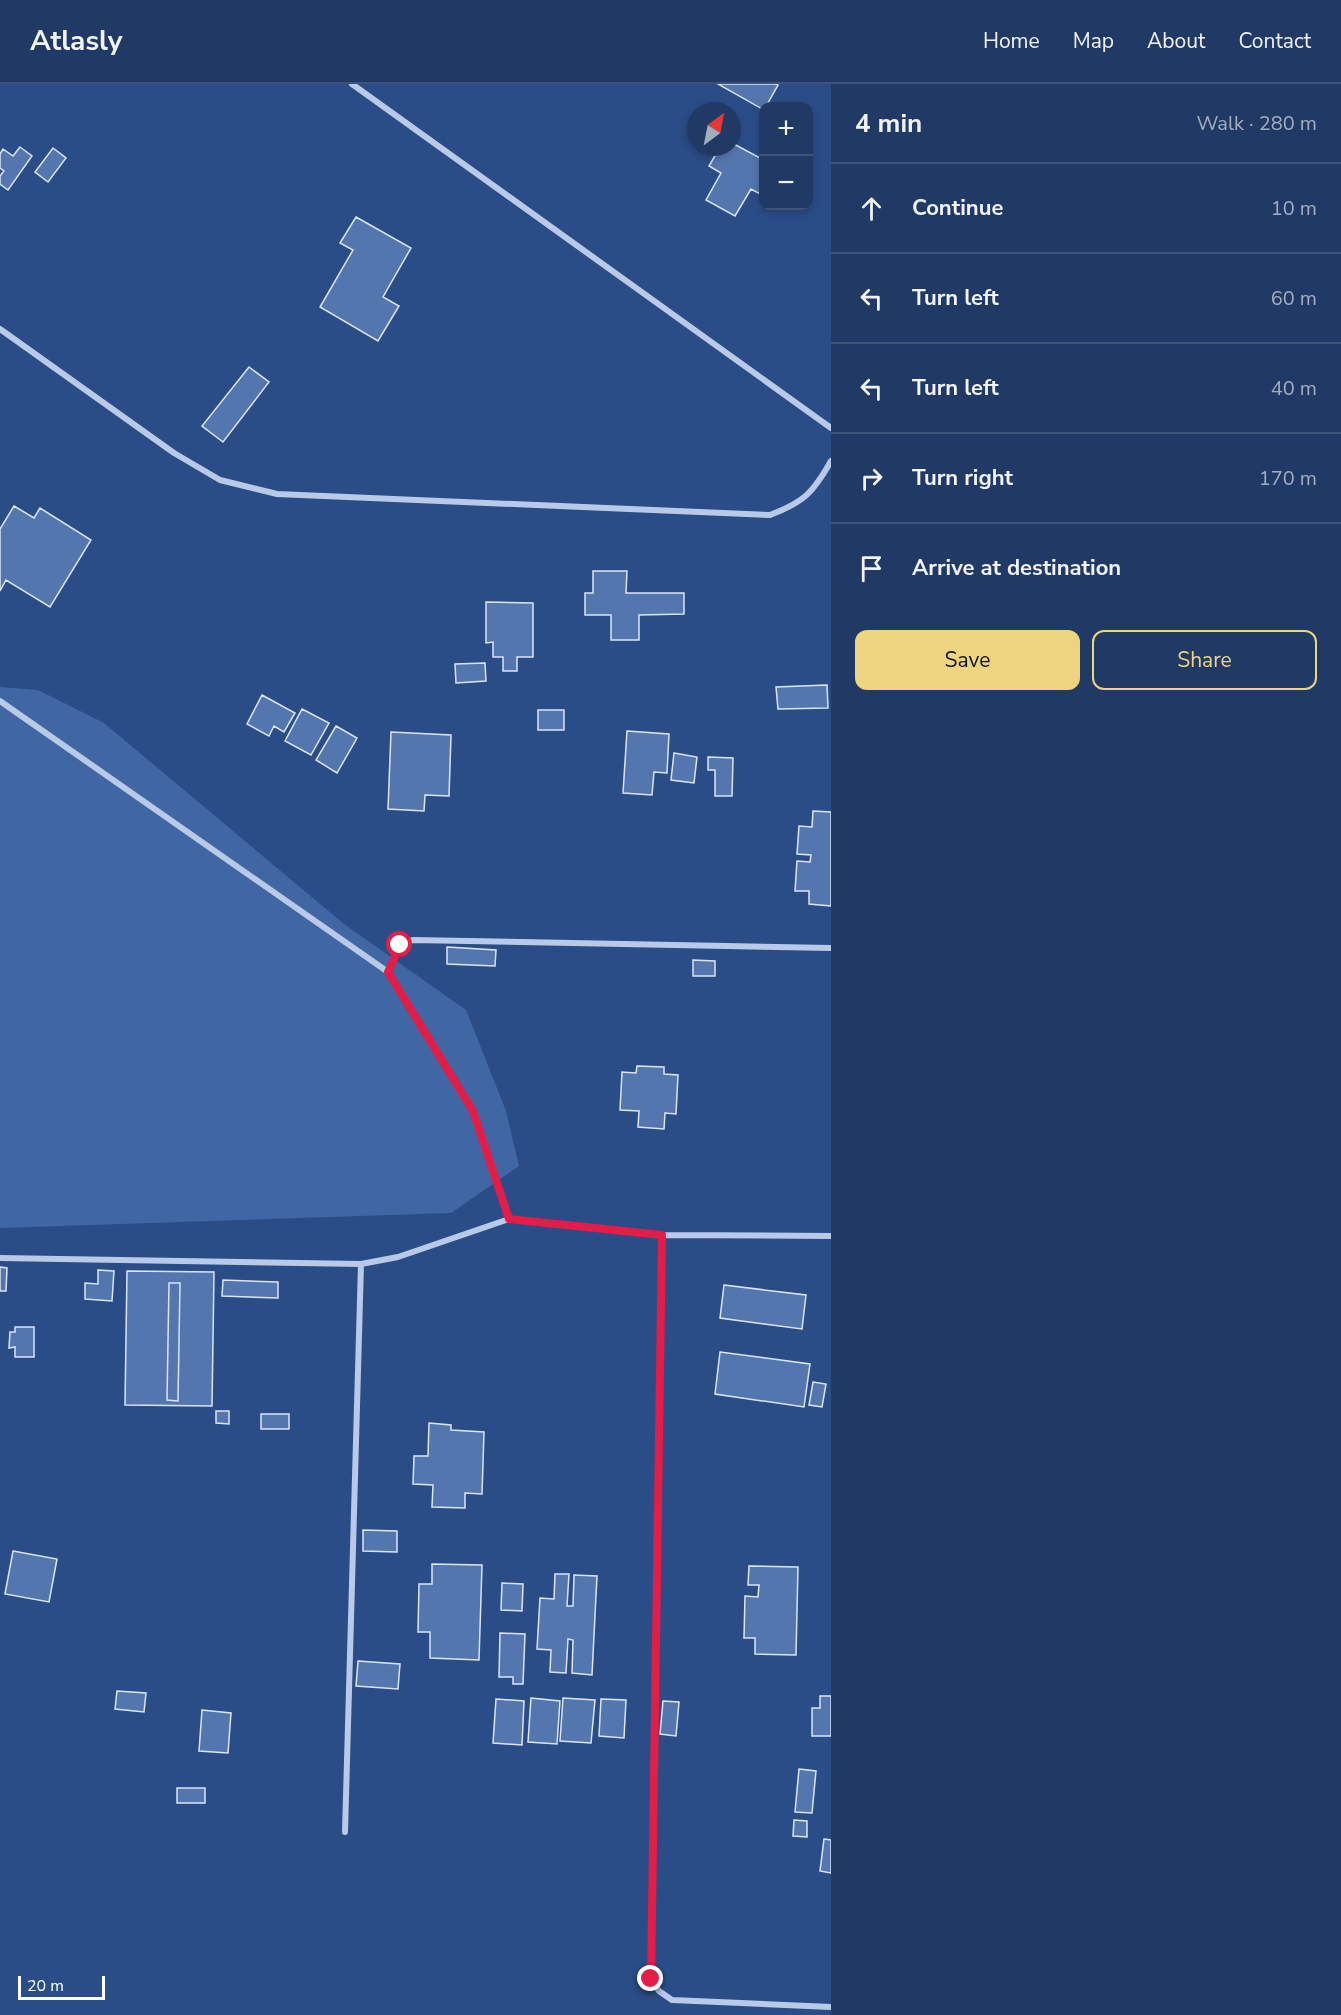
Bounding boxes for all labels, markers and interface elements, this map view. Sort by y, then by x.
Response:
text: Atlasly [30,22,122,60]
text: Home [983,27,1040,55]
text: Map [1073,27,1114,55]
text: About [1147,27,1205,55]
text: Contact [1238,27,1311,55]
north arrow [687,102,741,156]
map controls [759,102,813,210]
button: + [759,102,813,156]
text: 4 min [855,106,922,141]
text: Walk · 280 m [1197,110,1317,137]
button: − [759,156,813,210]
icon: ahead [855,192,888,225]
text: Continue [912,193,1003,223]
text: 10 m [1271,195,1317,222]
icon: left [855,282,888,315]
text: Turn left [912,283,999,313]
text: 60 m [1271,285,1317,312]
icon: left [855,372,888,405]
text: Turn left [912,373,999,403]
text: 40 m [1271,375,1317,402]
icon: right [855,462,888,495]
text: Turn right [912,463,1013,493]
text: 170 m [1259,465,1317,492]
icon: arrive [855,552,888,585]
text: Arrive at destination [912,553,1121,583]
button: Save [855,630,1080,690]
button: Share [1092,630,1317,690]
route start [386,931,412,957]
route end [637,1965,663,1991]
scale bar [18,1973,105,2000]
text: 20 m [27,1975,64,1997]

